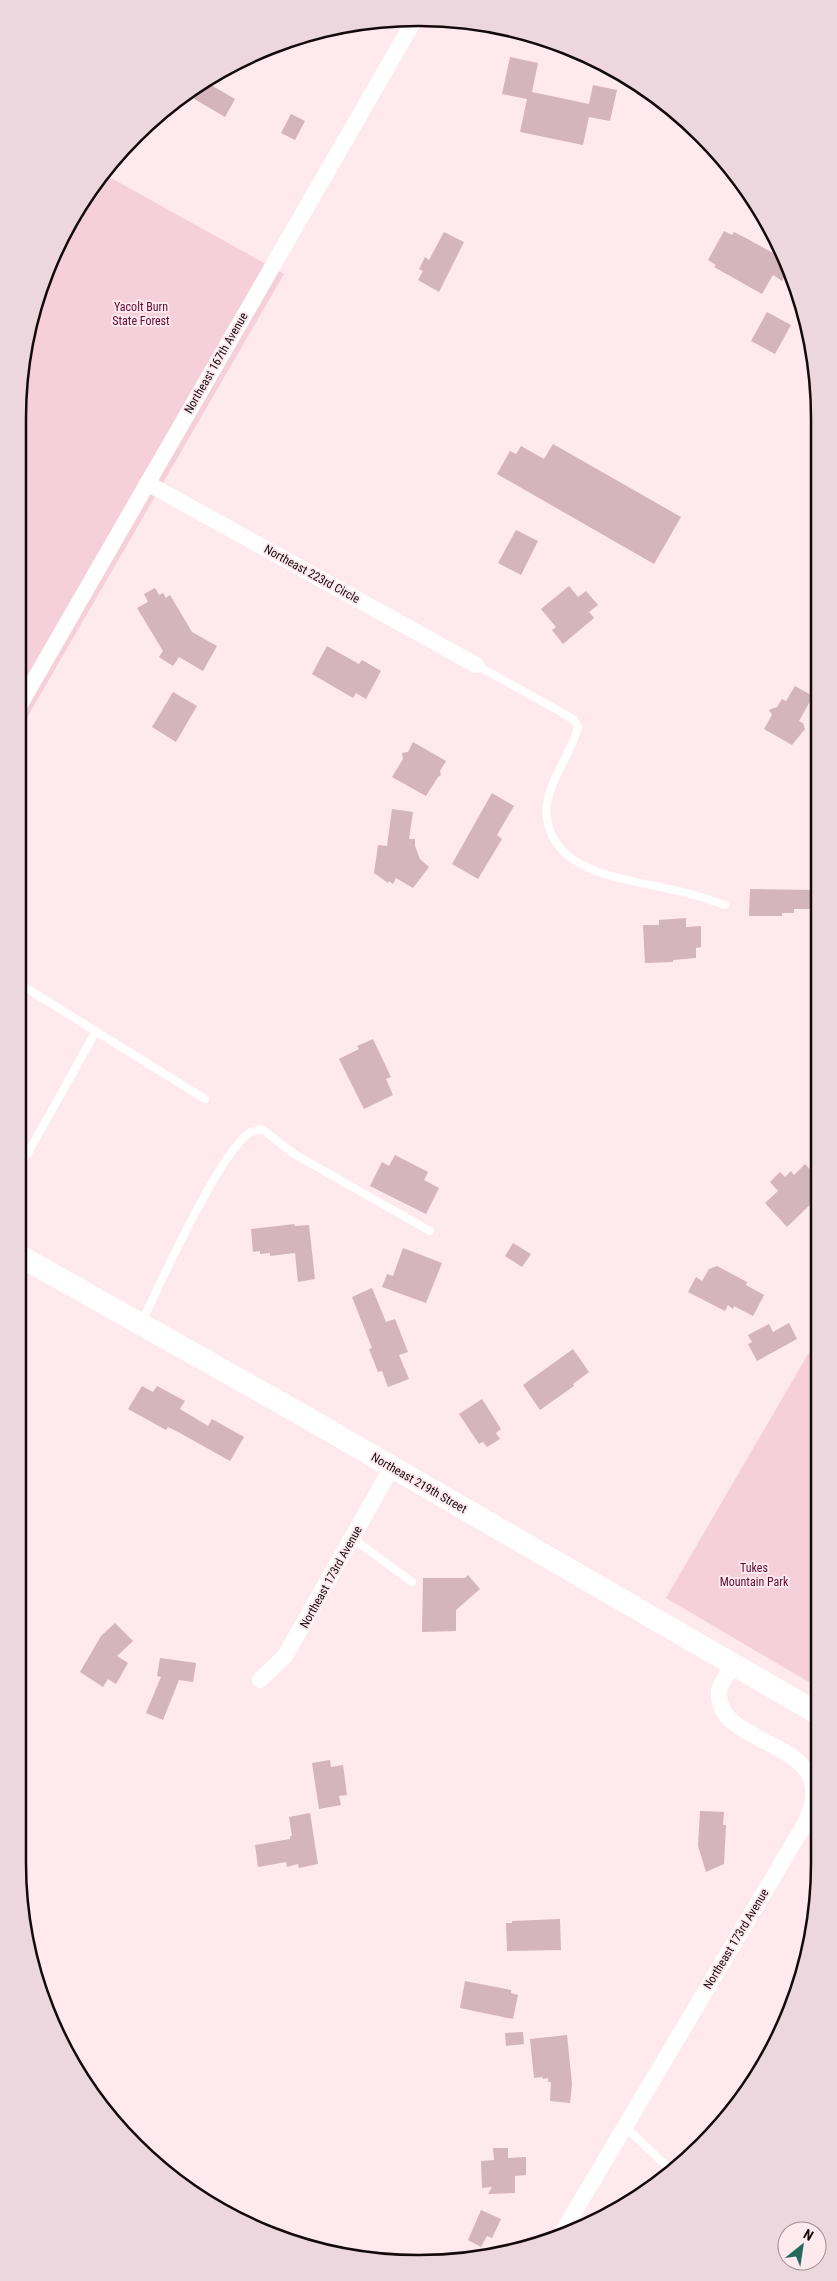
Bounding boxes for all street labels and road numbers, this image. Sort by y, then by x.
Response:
street label: Northeast 167th Avenue [181,310,251,416]
street label: Northeast 223rd Circle [262,542,362,606]
street label: Northeast 219th Street [369,1450,470,1516]
street label: Northeast 173rd Avenue [297,1523,365,1630]
street label: Northeast 173rd Avenue [701,1886,772,1992]

